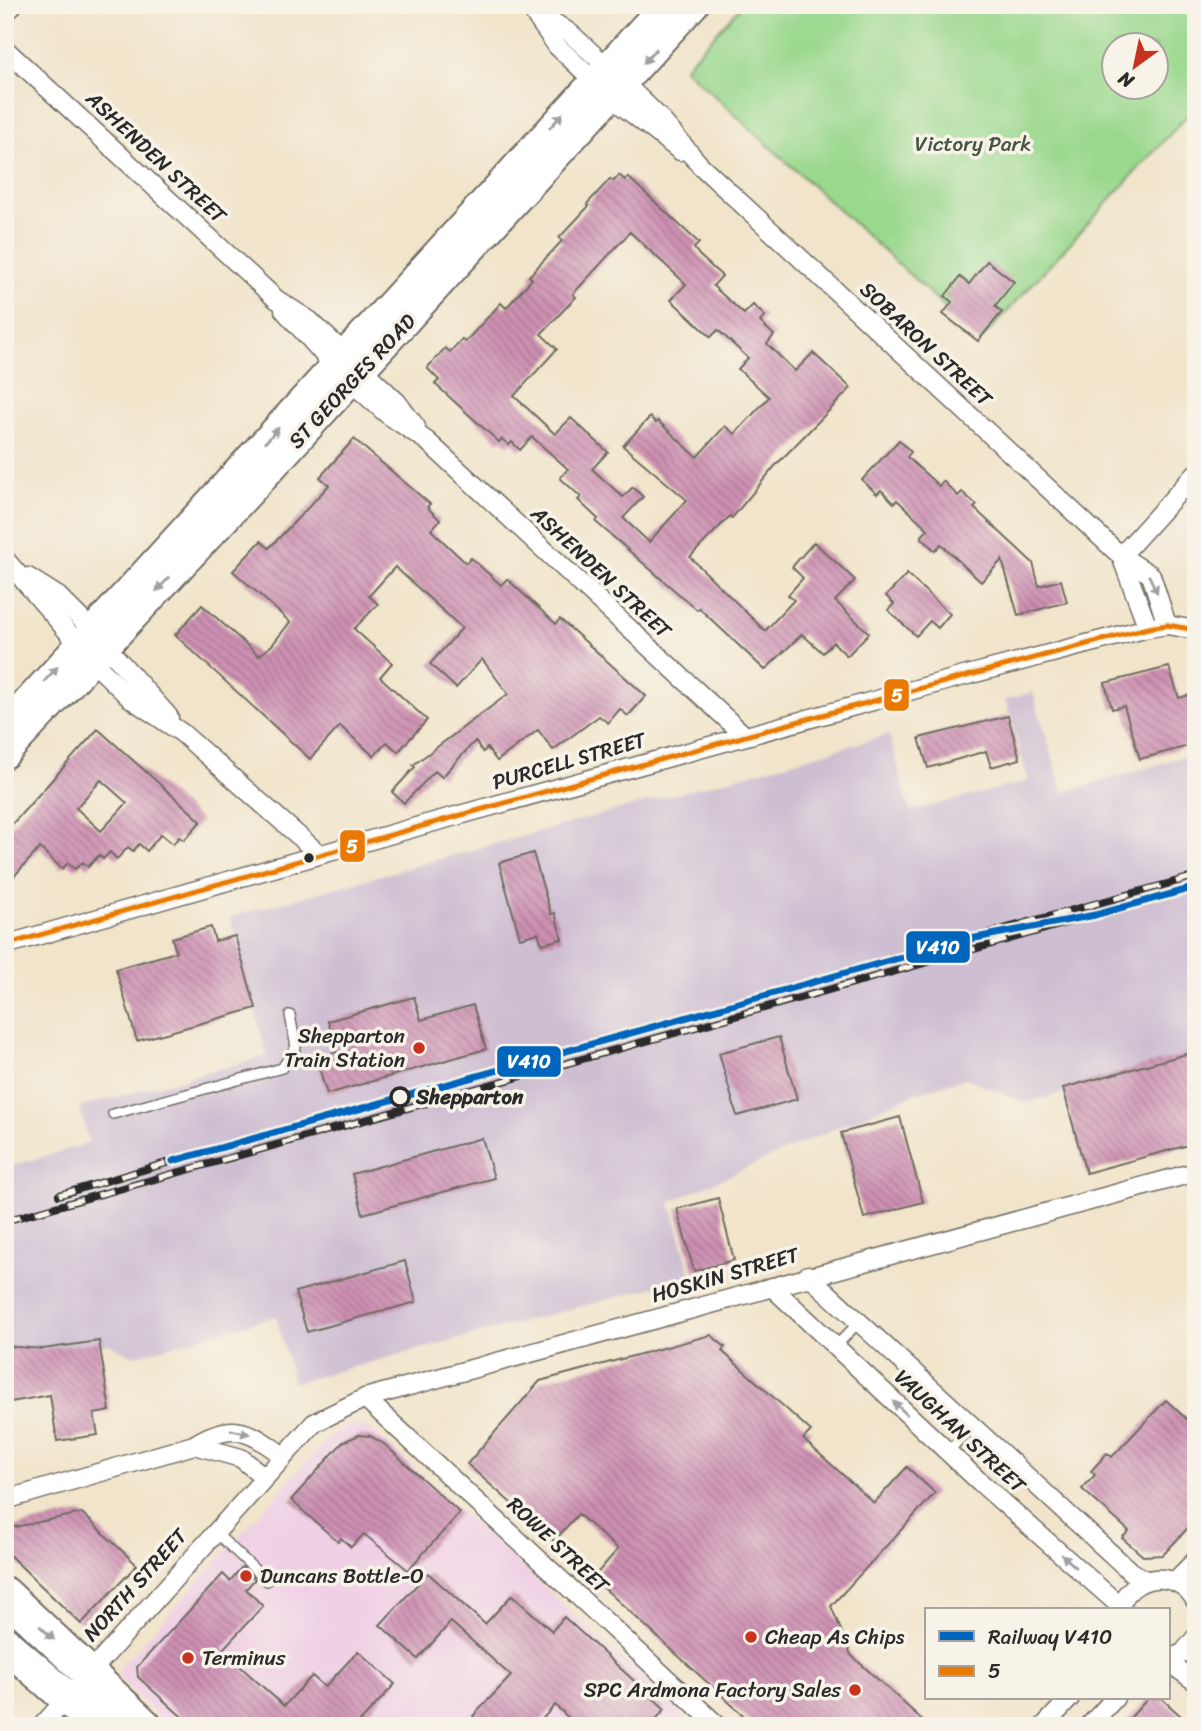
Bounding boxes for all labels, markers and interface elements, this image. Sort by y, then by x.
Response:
north arrow [1100,32,1170,102]
one-way arrow [642,47,658,64]
text: N [1111,62,1141,98]
street label: ASHENDEN STREET [76,80,237,234]
one-way arrow [548,113,564,130]
park label: Victory Park [915,125,1031,163]
street label: SOBARON STREET [851,272,1003,417]
street label: ST GEORGES ROAD [278,304,426,458]
one-way arrow [264,426,280,444]
street label: ASHENDEN STREET [521,495,682,649]
one-way arrow [1147,573,1159,594]
one-way arrow [155,575,172,592]
one-way arrow [43,666,59,683]
line badge: 5 [883,678,910,712]
text: 5 [891,679,903,712]
street label: PURCELL STREET [488,721,652,801]
line badge: 5 [339,829,366,863]
text: 5 [346,830,358,863]
unlabelled marker [302,851,316,865]
line badge: V410 [905,930,971,964]
text: V410 [916,931,960,964]
place label: Shepparton Train Station [284,1017,405,1079]
marker: Shepparton Train Station [411,1040,427,1056]
line badge: V410 [496,1045,562,1078]
text: V410 [507,1045,551,1078]
place label: Shepparton [415,1078,524,1116]
marker: Shepparton [390,1087,410,1107]
street label: HOSKIN STREET [647,1235,805,1314]
street label: VAUGHAN STREET [885,1359,1036,1504]
one-way arrow [892,1400,909,1416]
one-way arrow [229,1427,251,1438]
street label: ROWE STREET [498,1487,619,1604]
street label: NORTH STREET [73,1518,198,1651]
one-way arrow [1060,1553,1077,1569]
place label: Duncans Bottle-O [260,1557,424,1595]
marker: Duncans Bottle-O [238,1568,254,1584]
legend [925,1608,1170,1700]
place label: Cheap As Chips [765,1618,905,1656]
text: Railway V410 [988,1618,1112,1656]
one-way arrow [38,1625,56,1641]
marker: Cheap As Chips [743,1629,759,1645]
place label: Terminus [202,1639,286,1677]
marker: Terminus [180,1650,196,1666]
text: 5 [988,1652,1001,1690]
place label: SPC Ardmona Factory Sales [584,1671,841,1709]
marker: SPC Ardmona Factory Sales [847,1682,863,1698]

